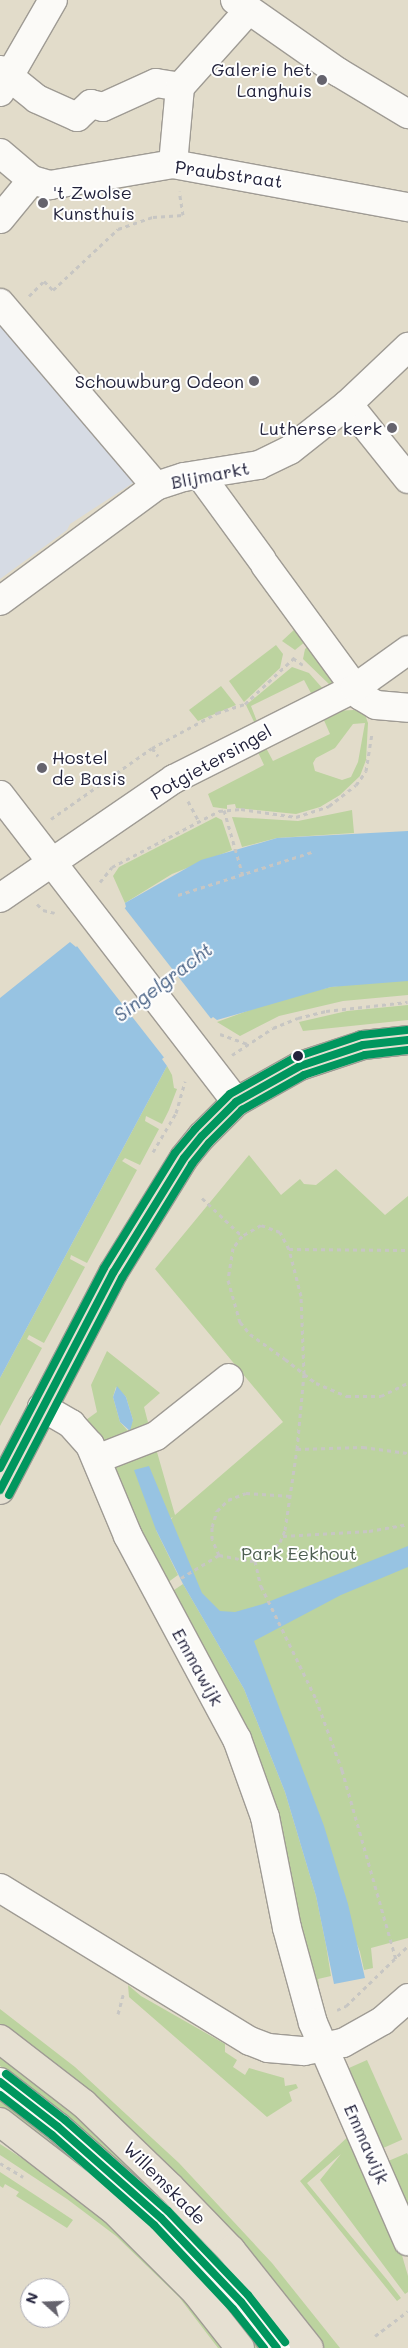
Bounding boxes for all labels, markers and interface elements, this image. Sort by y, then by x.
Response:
place label: Galerie het Langhuis [211,59,312,102]
marker: Galerie het Langhuis [316,74,328,86]
street label: Praubstraat [174,156,284,192]
place label: 't Zwolse Kunsthuis [53,182,135,224]
marker: 't Zwolse Kunsthuis [37,197,49,209]
place label: Schouwburg Odeon [75,370,244,392]
marker: Schouwburg Odeon [248,375,260,387]
place label: Lutherse kerk [259,417,382,439]
marker: Lutherse kerk [386,422,398,434]
street label: Blijmarkt [169,457,251,493]
street label: Potgietersingel [147,720,275,804]
place label: Hostel de Basis [52,747,126,790]
marker: Hostel de Basis [36,762,48,774]
water label: Singelgracht [109,938,217,1026]
unlabelled marker [293,1051,303,1061]
park label: Park Eekhout [241,1542,357,1564]
street label: Emmawijk [168,1624,228,1710]
street label: Emmawijk [340,2101,394,2187]
street label: Willemskade [119,2137,211,2229]
north arrow [20,2278,70,2328]
text: N [21,2290,42,2306]

